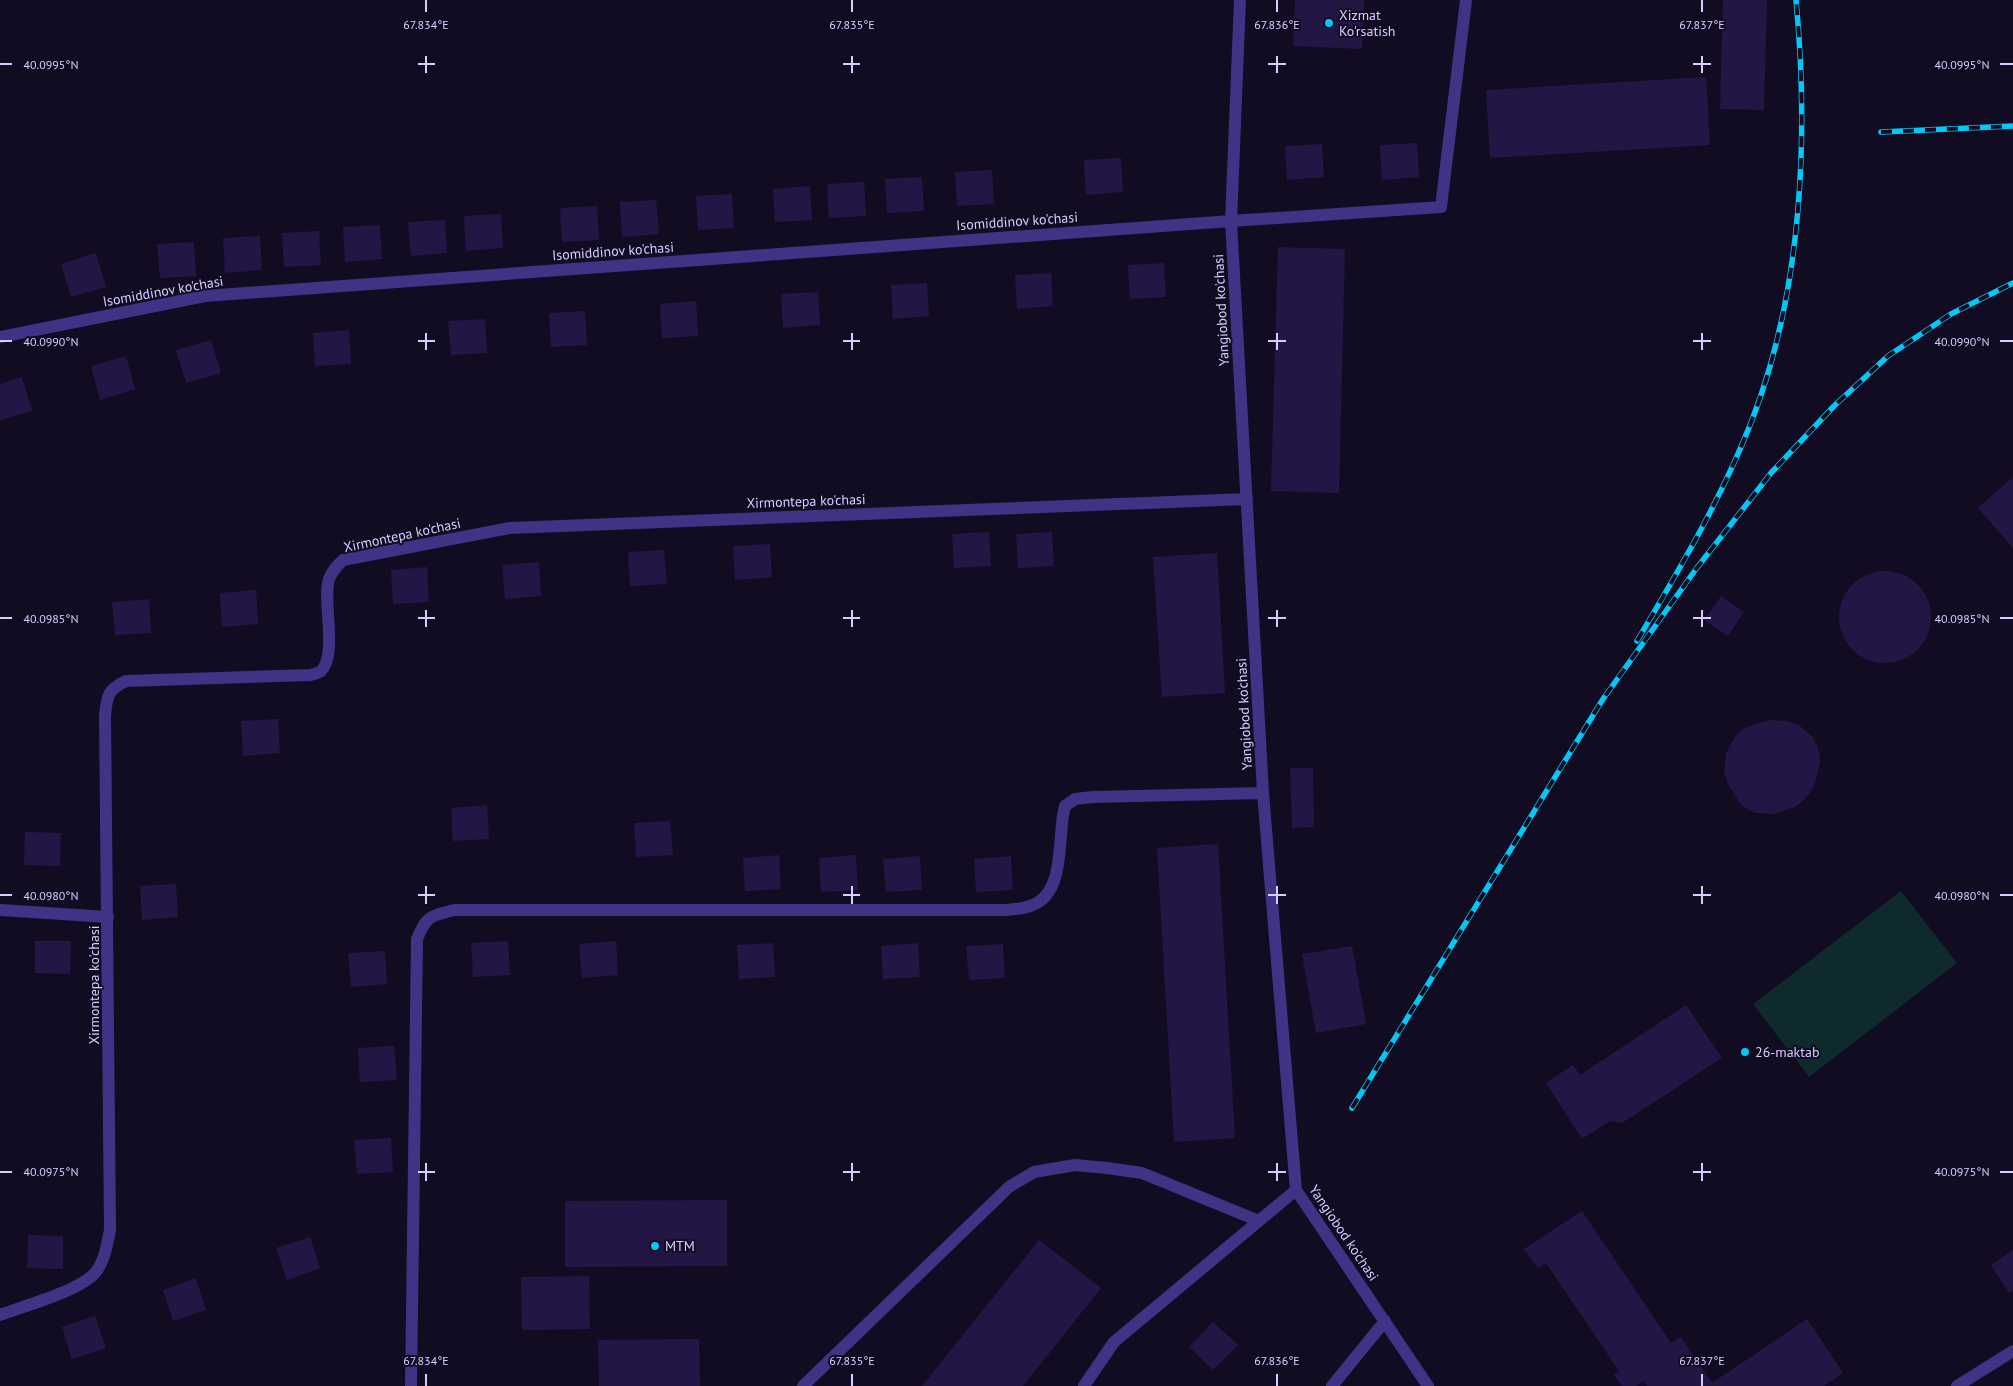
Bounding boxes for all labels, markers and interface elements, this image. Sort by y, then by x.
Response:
place label: Xizmat Ko'rsatish [1339,6,1395,40]
text: 67.834°E [403,17,449,32]
text: 67.835°E [829,17,875,32]
text: 67.836°E [1254,17,1300,32]
marker: Xizmat Ko'rsatish [1323,17,1335,29]
text: 67.837°E [1679,17,1725,32]
text: 40.0995°N [24,57,78,72]
text: 40.0995°N [1935,57,1989,72]
street label: Isomiddinov ko'chasi [956,208,1078,234]
street label: Isomiddinov ko'chasi [552,238,674,264]
street label: Yangiobod ko'chasi [1209,254,1233,366]
street label: Isomiddinov ko'chasi [101,272,225,310]
text: 40.0990°N [24,334,78,349]
text: 40.0990°N [1935,334,1989,349]
street label: Xirmontepa ko'chasi [746,490,866,512]
street label: Xirmontepa ko'chasi [342,514,462,556]
text: 40.0985°N [24,611,78,626]
text: 40.0985°N [1935,611,1989,626]
street label: Yangiobod ko'chasi [1232,658,1256,770]
text: 40.0980°N [24,888,78,903]
text: 40.0980°N [1935,888,1989,903]
street label: Xirmontepa ko'chasi [85,925,103,1045]
place label: 26-maktab [1755,1043,1820,1061]
marker: 26-maktab [1739,1046,1751,1058]
text: 40.0975°N [24,1164,78,1179]
text: 40.0975°N [1935,1164,1989,1179]
street label: Yangiobod ko'chasi [1305,1182,1383,1284]
place label: MTM [665,1237,695,1255]
marker: MTM [649,1240,661,1252]
text: 67.834°E [403,1353,449,1368]
text: 67.835°E [829,1353,875,1368]
text: 67.836°E [1254,1353,1300,1368]
text: 67.837°E [1679,1353,1725,1368]

